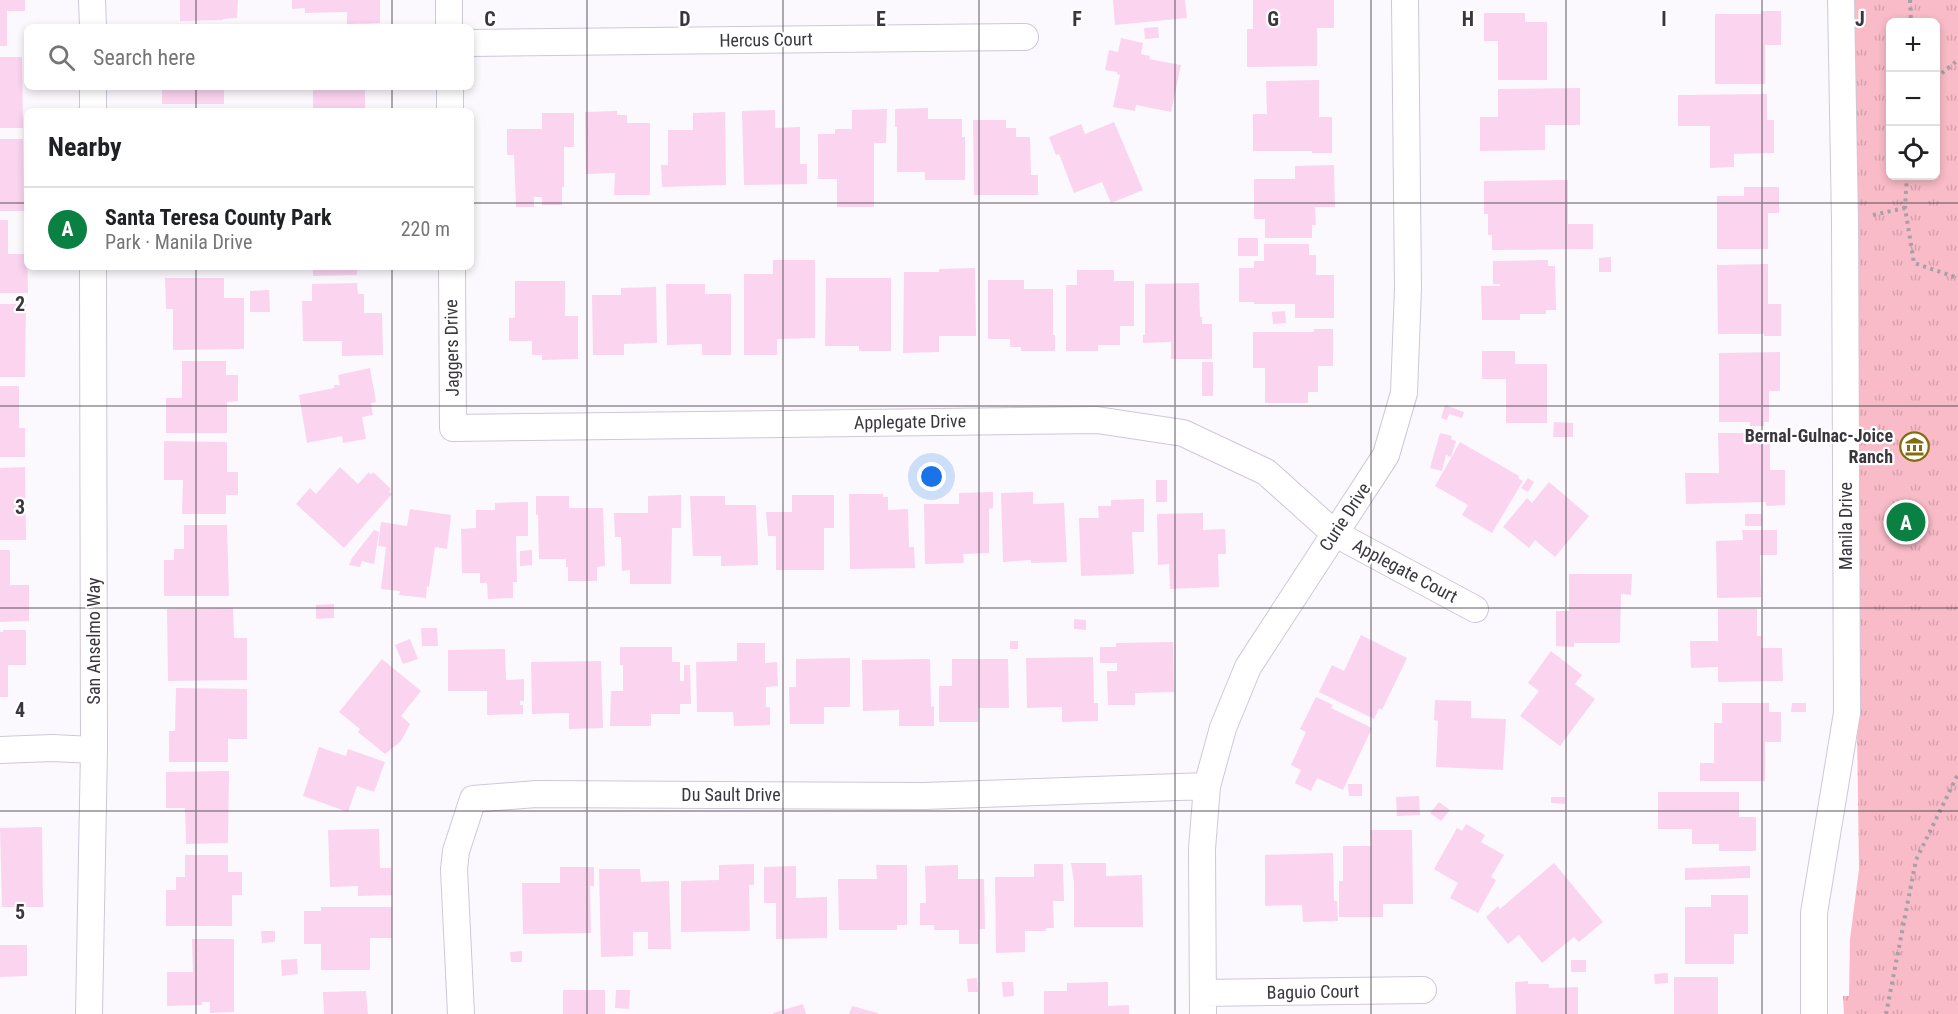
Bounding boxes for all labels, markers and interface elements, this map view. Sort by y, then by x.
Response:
text: C [484,7,496,31]
text: D [679,7,691,31]
text: E [876,7,886,31]
text: F [1072,7,1082,31]
text: G [1267,7,1279,31]
text: H [1462,7,1474,31]
text: I [1661,7,1667,31]
text: J [1855,7,1865,31]
map controls [1886,18,1940,180]
button: + [1886,18,1940,72]
search box [24,24,474,90]
street label: Hercus Court [719,28,813,51]
icon: search [45,41,78,74]
text: Search here [93,45,195,70]
button: − [1886,72,1940,126]
button: locate [1886,126,1940,180]
text: Nearby [48,132,122,162]
text: Santa Teresa County Park [105,205,331,230]
text: A [62,217,73,241]
text: 220 m [401,217,450,241]
text: Park · Manila Drive [105,230,252,254]
text: 2 [15,292,25,316]
street label: Jaggers Drive [440,299,463,397]
street label: Applegate Drive [854,410,966,433]
place label: Bernal-Gulnac-Joice Ranch [1745,425,1893,467]
museum icon: Bernal-Gulnac-Joice Ranch [1898,430,1930,462]
your location [917,462,946,491]
street label: Curie Drive [1315,479,1374,555]
street label: Manila Drive [1835,482,1856,570]
text: 3 [15,495,25,519]
pin: A [1886,500,1926,544]
street label: Applegate Court [1349,534,1461,607]
street label: San Anselmo Way [83,577,104,704]
text: 4 [15,698,25,722]
street label: Du Sault Drive [681,784,781,805]
text: 5 [15,900,25,924]
street label: Baguio Court [1267,980,1359,1003]

